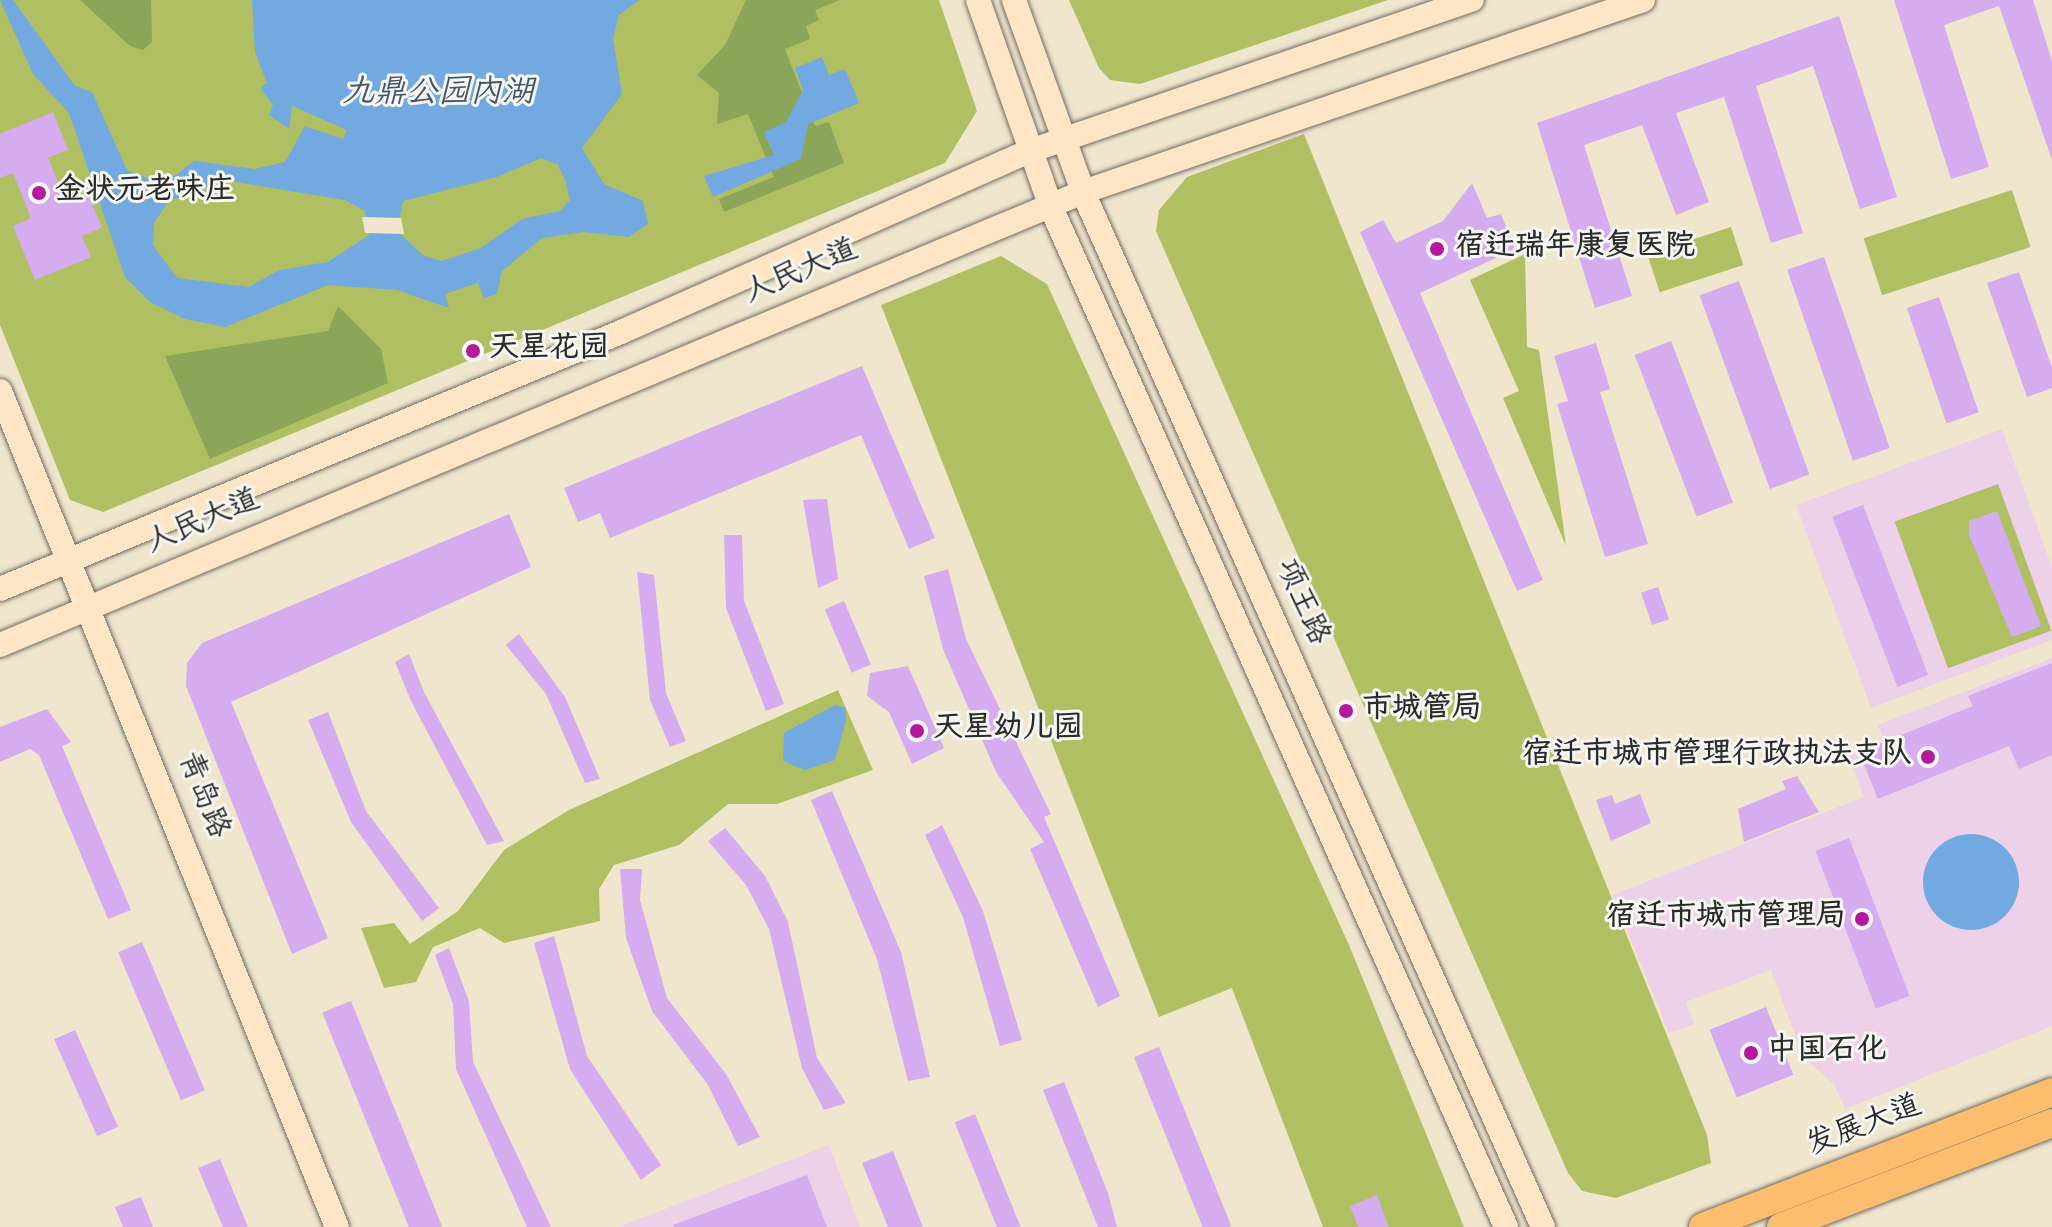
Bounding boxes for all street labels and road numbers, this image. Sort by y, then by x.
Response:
street label: 人民大道 [740,234,864,314]
street label: 人民大道 [142,484,266,564]
street label: 项王路 [1265,555,1335,651]
street label: 青岛路 [167,748,235,844]
street label: 发展大道 [1803,1090,1927,1166]

